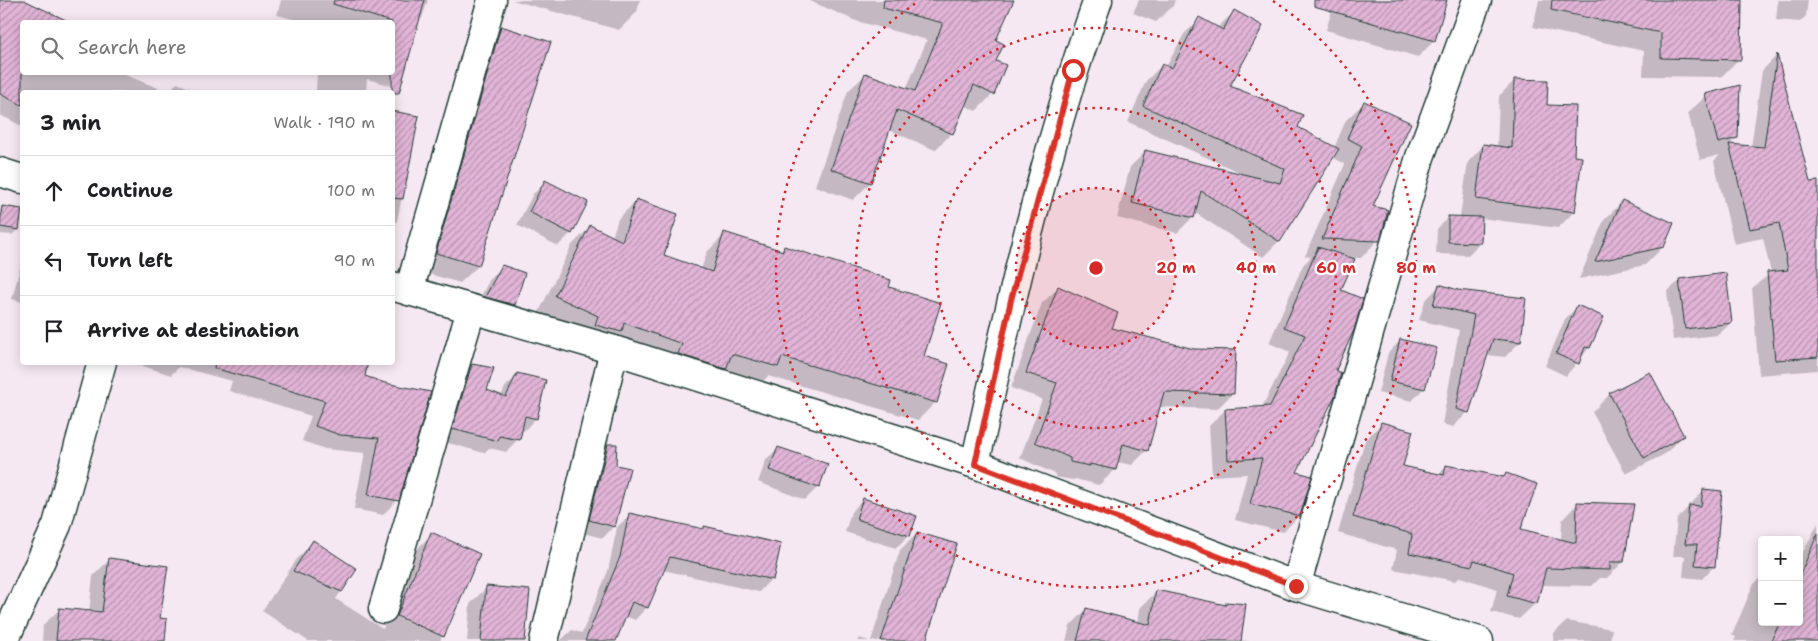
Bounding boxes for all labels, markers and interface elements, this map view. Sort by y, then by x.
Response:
search box [20,20,395,75]
icon: search [38,34,66,62]
text: Search here [78,35,187,60]
route start [1062,59,1085,82]
text: 3 min [40,109,101,137]
text: Walk · 190 m [273,112,375,133]
icon: ahead [40,177,68,205]
text: Continue [87,178,173,203]
text: 100 m [327,180,375,201]
icon: left [40,247,68,275]
text: Turn left [87,248,173,273]
text: 90 m [334,250,375,271]
text: 20 m [1156,258,1196,278]
text: 40 m [1236,258,1276,278]
text: 60 m [1316,258,1356,278]
text: 80 m [1396,258,1436,278]
centre of rings [1087,259,1105,277]
icon: arrive [40,317,68,345]
text: Arrive at destination [87,318,299,343]
map controls [1758,536,1803,626]
button: + [1758,536,1803,581]
route end [1285,575,1308,598]
button: − [1758,581,1803,626]

